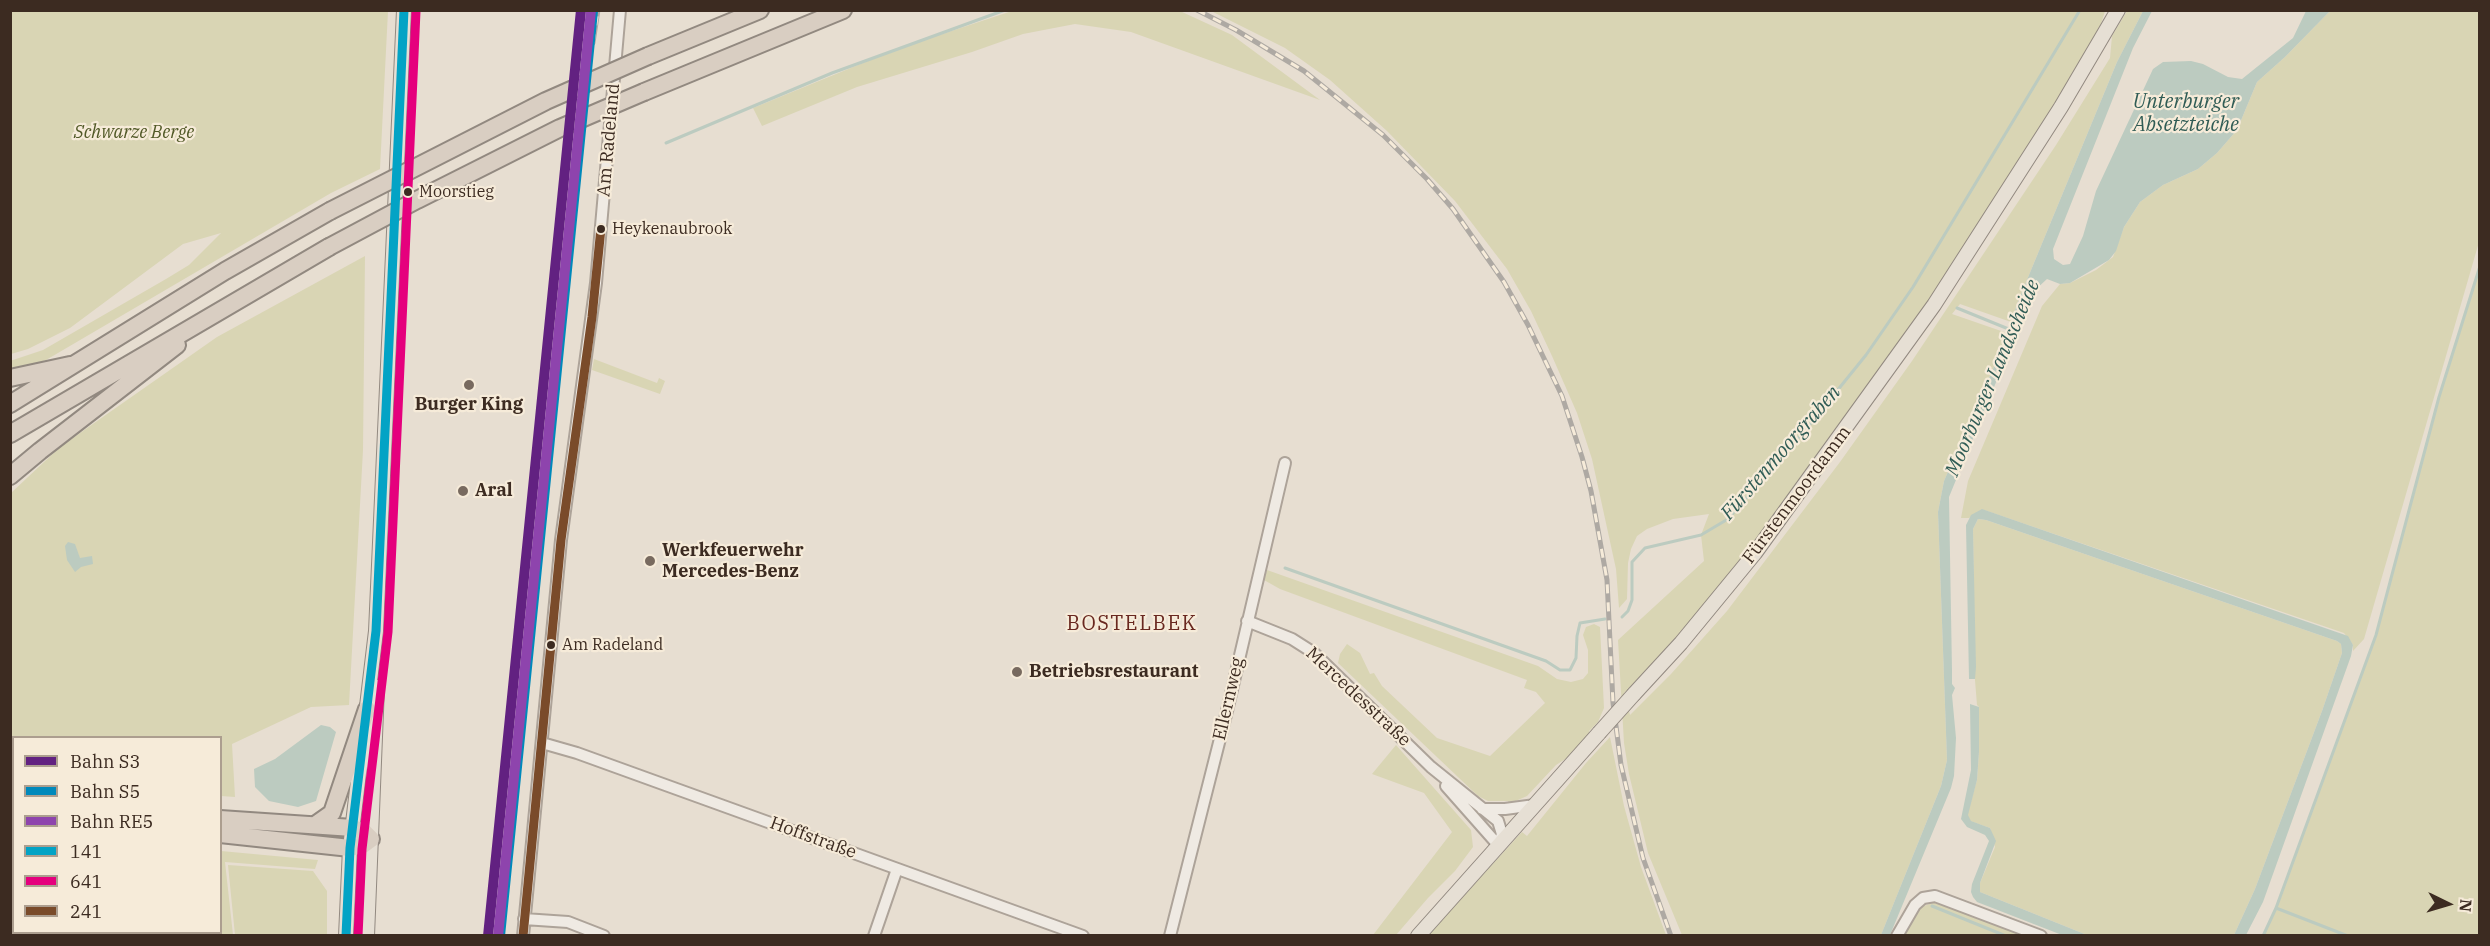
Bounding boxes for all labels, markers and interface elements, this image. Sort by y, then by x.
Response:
street label: Am Radeland [593,82,625,198]
water label: Unterburger Absetzteiche [2133,90,2239,137]
park label: Schwarze Berge [74,122,194,144]
place label: Moorstieg [419,182,494,202]
marker: Moorstieg [402,186,414,198]
place label: Heykenaubrook [612,219,732,239]
marker: Heykenaubrook [595,223,607,235]
water label: Moorburger Landscheide [1941,276,2045,480]
marker: Burger King [462,378,476,392]
water label: Fürstenmoorgraben [1716,381,1846,525]
place label: Burger King [415,394,523,416]
street label: Fürstenmoordamm [1738,422,1856,568]
place label: Aral [475,480,513,502]
marker: Aral [456,484,470,498]
place label: Werkfeuerwehr Mercedes-Benz [662,540,804,582]
marker: Werkfeuerwehr Mercedes-Benz [643,554,657,568]
district label: BOSTELBEK [1067,612,1197,636]
place label: Am Radeland [562,635,663,655]
marker: Am Radeland [545,639,557,651]
street label: Mercedesstraße [1301,643,1415,751]
street label: Ellernweg [1209,655,1249,743]
place label: Betriebsrestaurant [1029,661,1199,683]
marker: Betriebsrestaurant [1010,665,1024,679]
legend [12,736,222,934]
text: Bahn S3 [70,750,140,773]
text: Bahn S5 [70,780,140,803]
text: Bahn RE5 [70,810,153,833]
street label: Hoffstraße [767,812,859,864]
text: 141 [70,840,102,863]
text: 641 [70,870,102,893]
north arrow [2418,874,2478,934]
text: N [2455,898,2476,913]
text: 241 [70,900,102,923]

